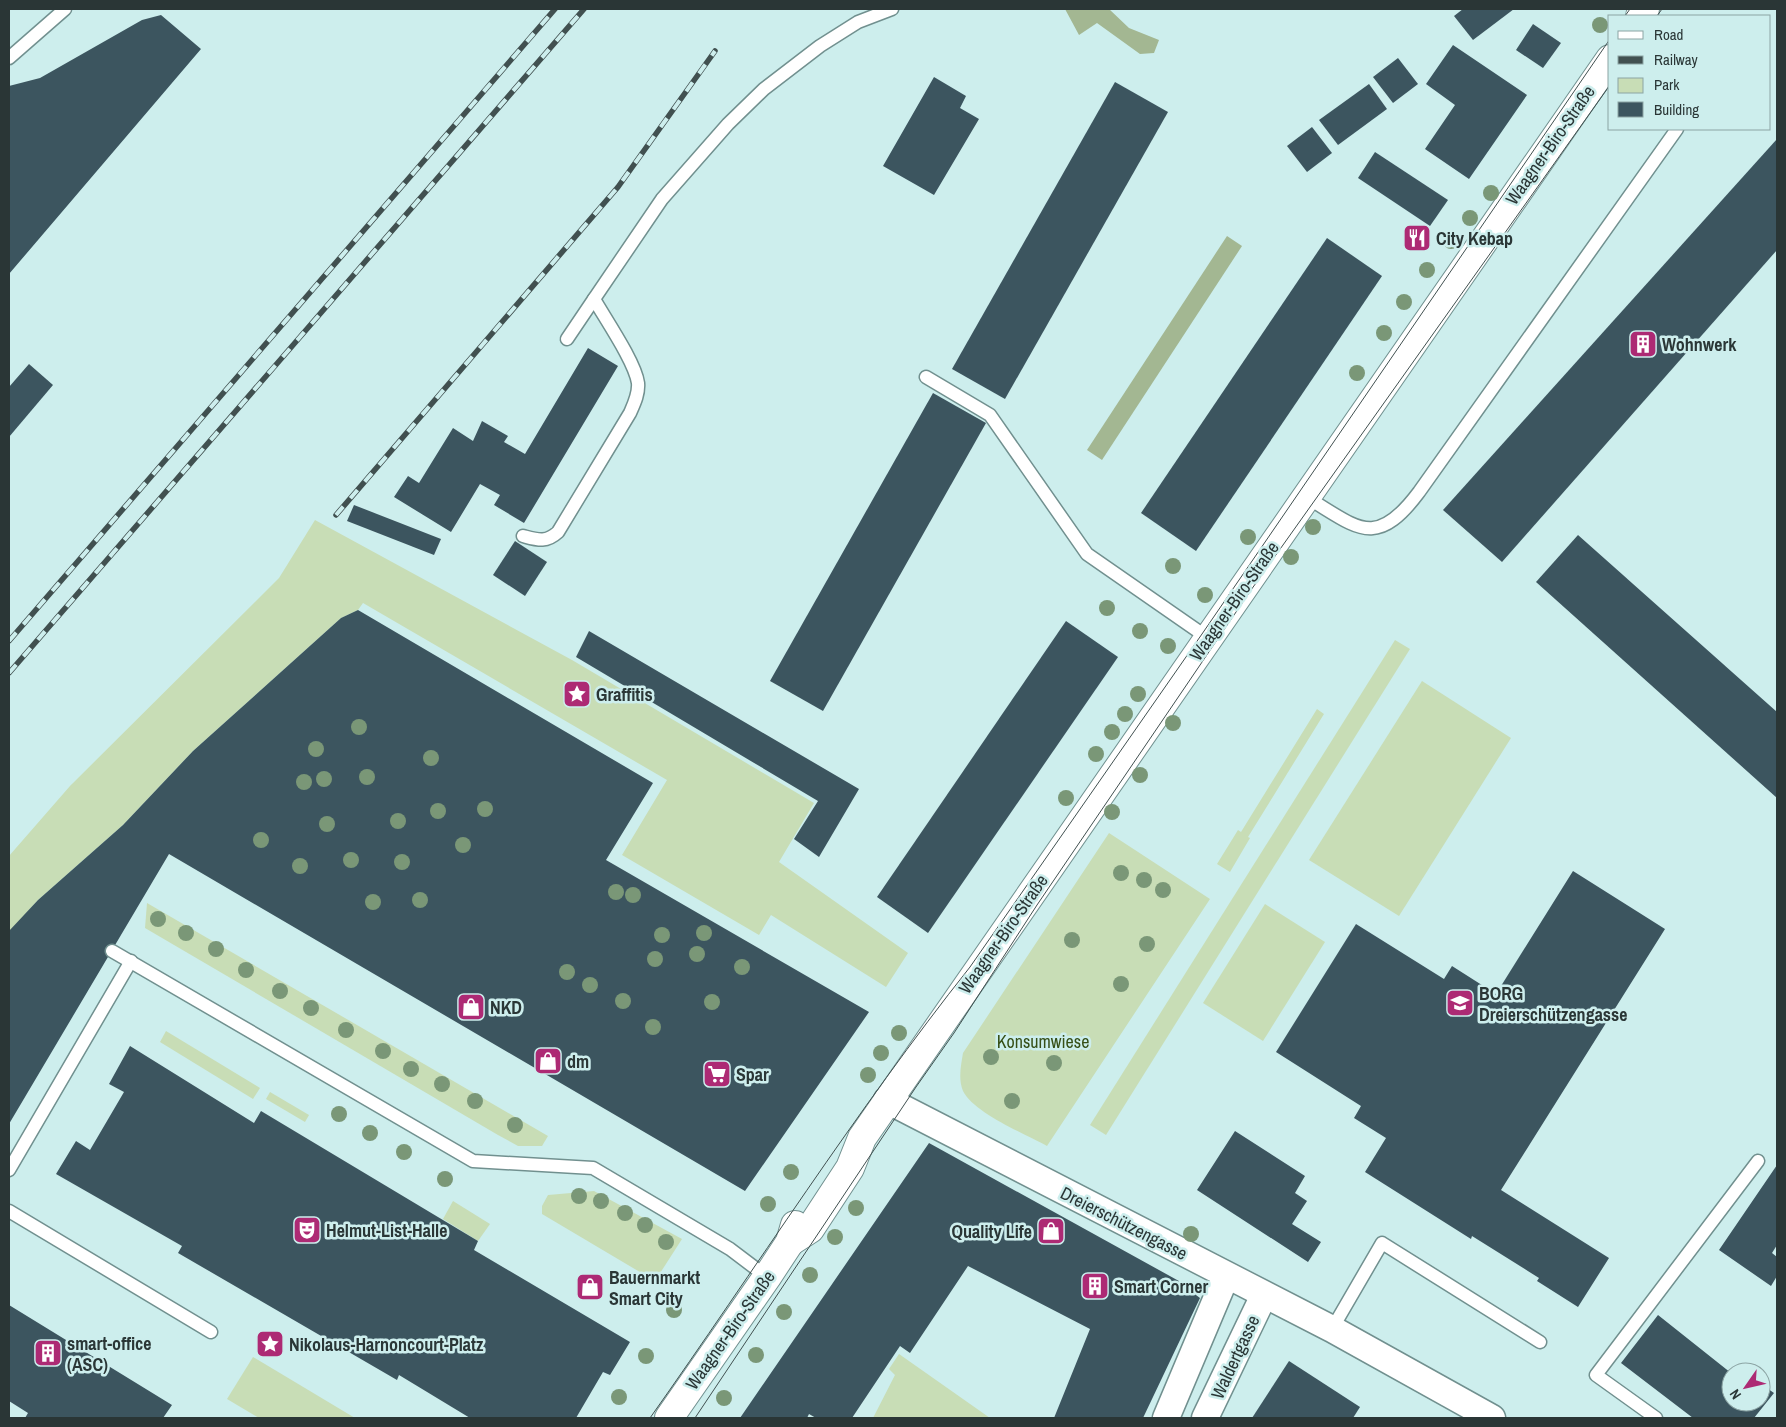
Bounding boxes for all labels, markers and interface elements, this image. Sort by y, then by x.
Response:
legend [1608,15,1771,130]
text: Road [1654,24,1683,45]
text: Railway [1654,49,1699,70]
text: Park [1654,74,1680,95]
street label: Waagner-Biro-Straße [1499,80,1601,210]
text: Building [1654,99,1699,120]
restaurant icon: City Kebap [1402,223,1432,253]
place label: City Kebap [1436,226,1513,251]
building icon: Wohnwerk [1628,329,1658,359]
place label: Wohnwerk [1662,332,1737,357]
street label: Waagner-Biro-Straße [1183,536,1285,666]
place icon: Graffitis [562,679,592,709]
place label: Graffitis [596,682,653,707]
street label: Waagner-Biro-Straße [952,869,1054,999]
place label: BORG Dreierschützengasse [1479,981,1627,1027]
school or university icon: BORG Dreierschützengasse [1445,988,1475,1018]
shop icon: NKD [456,992,486,1022]
place label: NKD [490,995,522,1020]
park label: Konsumwiese [997,1029,1089,1054]
shop icon: dm [533,1046,563,1076]
place label: dm [567,1049,589,1074]
supermarket icon: Spar [702,1059,732,1089]
place label: Spar [736,1062,769,1087]
street label: Dreierschützengasse [1056,1180,1192,1266]
theatre icon: Helmut-List-Halle [292,1215,322,1245]
shop icon: Quality Life [1036,1216,1066,1246]
place label: Helmut-List-Halle [326,1218,447,1243]
place label: Quality Life [952,1219,1032,1244]
place label: Bauernmarkt Smart City [609,1265,700,1311]
street label: Waagner-Biro-Straße [679,1265,781,1395]
building icon: Smart Corner [1080,1271,1110,1301]
shop icon: Bauernmarkt Smart City [575,1272,605,1302]
place label: Smart Corner [1114,1274,1209,1299]
street label: Waldertgasse [1205,1311,1265,1403]
place icon: Nikolaus-Harnoncourt-Platz [255,1329,285,1359]
place label: smart-office (ASC) [67,1331,151,1377]
place label: Nikolaus-Harnoncourt-Platz [289,1332,484,1357]
building icon: smart-office (ASC) [33,1338,63,1368]
north arrow [1721,1362,1771,1412]
text: N [1725,1386,1745,1403]

